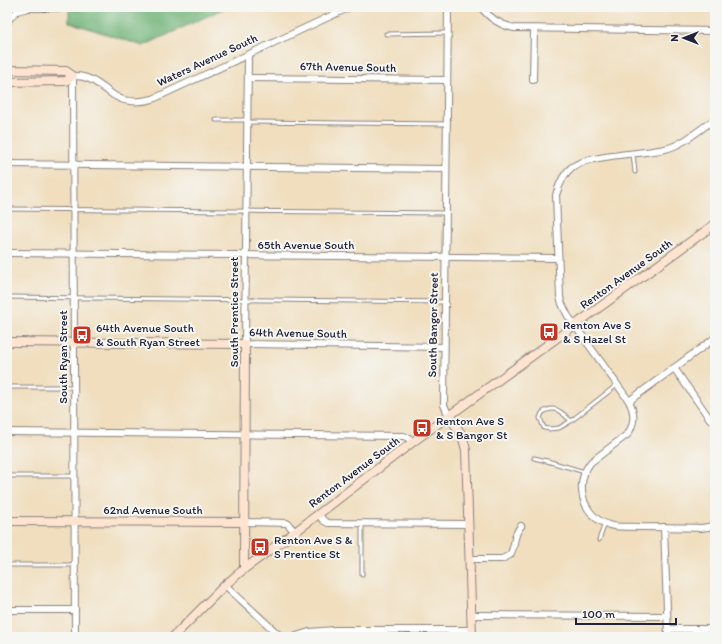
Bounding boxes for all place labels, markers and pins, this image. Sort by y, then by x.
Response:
place label: Renton Ave S & S Hazel St [563,318,631,346]
place label: 64th Avenue South & South Ryan Street [96,321,200,349]
bus stop icon: Renton Ave S & S Hazel St [538,321,560,343]
bus stop icon: 64th Avenue South & South Ryan Street [71,324,93,346]
place label: Renton Ave S & S Bangor St [436,414,508,442]
bus stop icon: Renton Ave S & S Bangor St [411,417,433,439]
place label: Renton Ave S & S Prentice St [274,533,353,561]
bus stop icon: Renton Ave S & S Prentice St [249,536,271,558]

